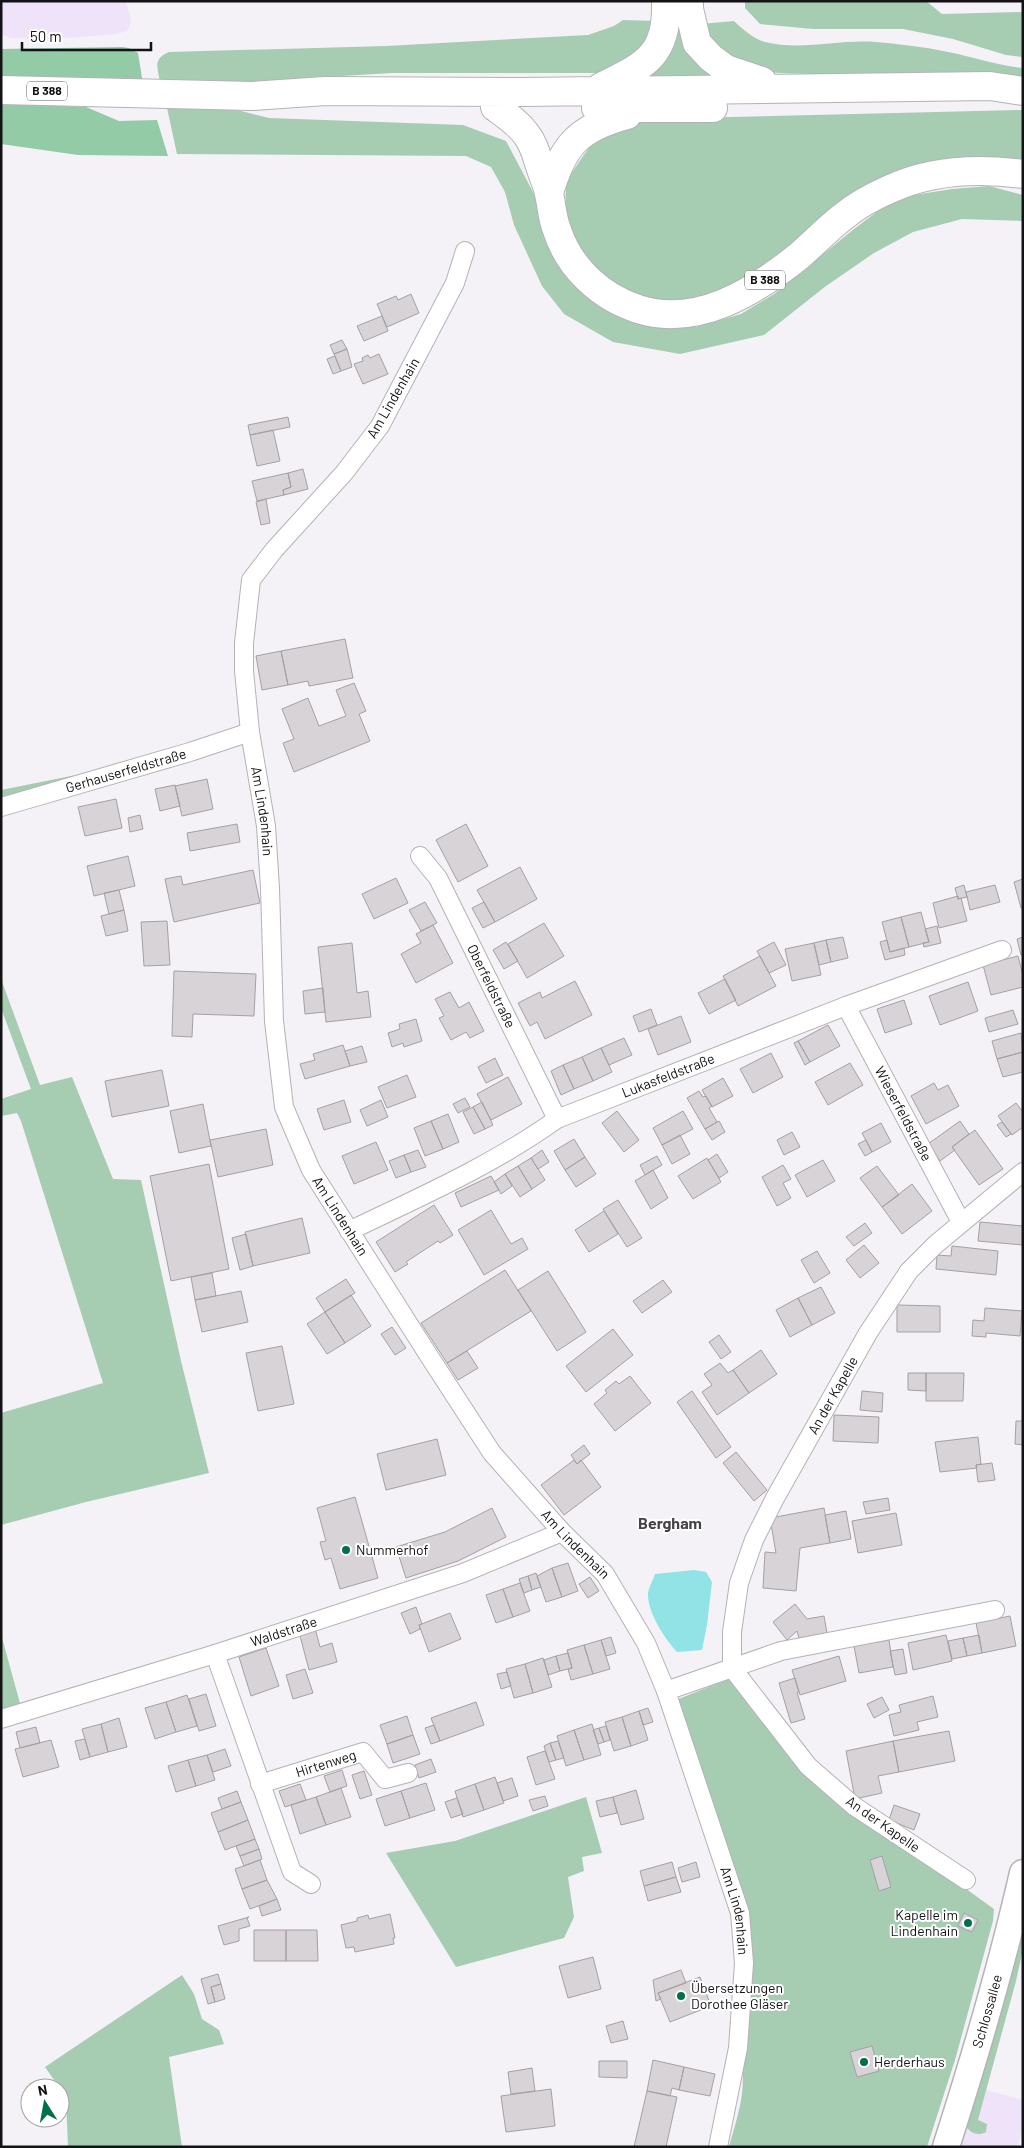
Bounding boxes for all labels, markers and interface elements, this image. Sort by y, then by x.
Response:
scale bar [22,20,151,52]
text: 50 m [30,27,62,45]
road number: B 388 [27,82,67,100]
road number: B 388 [745,270,785,290]
street label: Am Lindenhain [363,354,423,441]
street label: Gerhauserfeldstraße [63,745,188,796]
street label: Am Lindenhain [248,765,277,857]
street label: Oberfeldstraße [464,941,520,1030]
street label: Lukasfeldstraße [619,1049,717,1101]
street label: Wieserfeldstraße [872,1063,936,1164]
street label: Am Lindenhain [309,1173,372,1259]
street label: An der Kapelle [804,1353,861,1437]
street label: Am Lindenhain [538,1506,614,1582]
district label: Bergham [638,1513,702,1532]
place label: Nummerhof [356,1541,429,1558]
marker: Nummerhof [340,1544,352,1556]
street label: Waldstraße [248,1612,319,1650]
street label: Hirtenweg [293,1746,358,1780]
street label: An der Kapelle [843,1792,924,1855]
street label: Am Lindenhain [717,1864,752,1955]
place label: Kapelle im Lindenhain [891,1906,958,1939]
marker: Kapelle im Lindenhain [962,1917,974,1929]
street label: Schlossallee [968,1972,1005,2050]
place label: Übersetzungen Dorothee Gläser [691,1979,788,2012]
marker: Übersetzungen Dorothee Gläser [675,1990,687,2002]
place label: Herderhaus [874,2053,945,2070]
marker: Herderhaus [858,2056,870,2068]
north arrow [20,2078,70,2128]
text: N [36,2081,49,2099]

